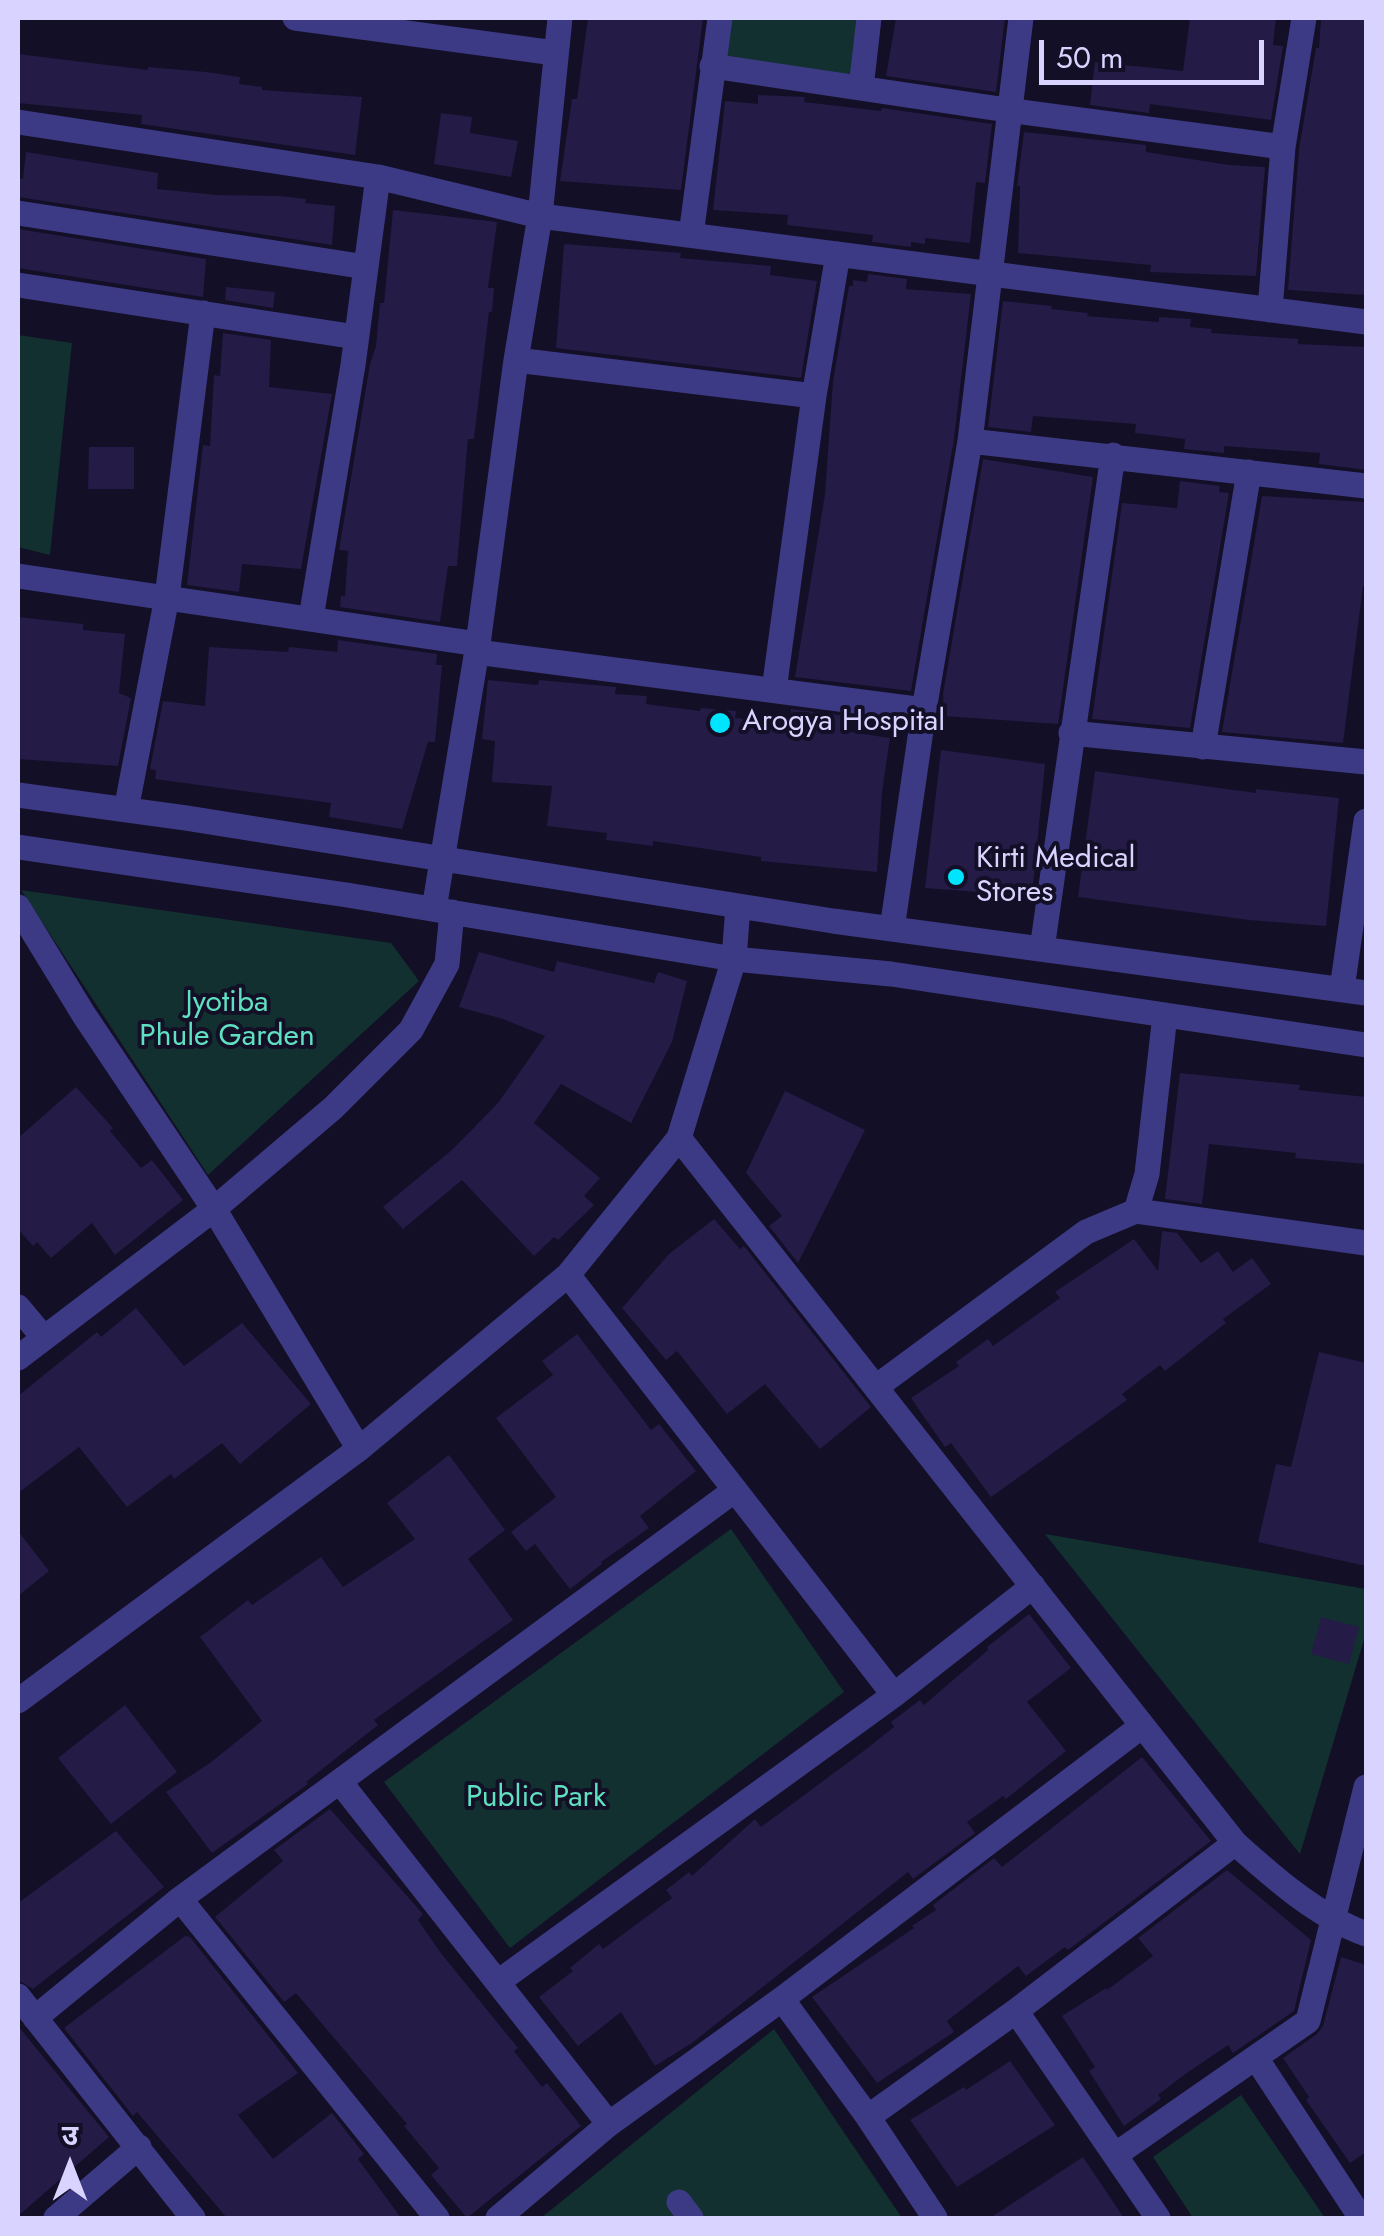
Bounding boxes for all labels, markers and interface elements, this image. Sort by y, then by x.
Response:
scale bar [1044,20,1269,82]
text: 50 m [1056,36,1123,79]
place label: Arogya Hospital [742,705,945,741]
marker: Arogya Hospital [707,710,733,736]
place label: Kirti Medical Stores [976,842,1135,912]
marker: Kirti Medical Stores [945,866,967,888]
park label: Jyotiba Phule Garden [139,986,315,1056]
park label: Public Park [466,1781,606,1817]
text: उ [62,2115,78,2156]
north arrow [20,2116,120,2216]

